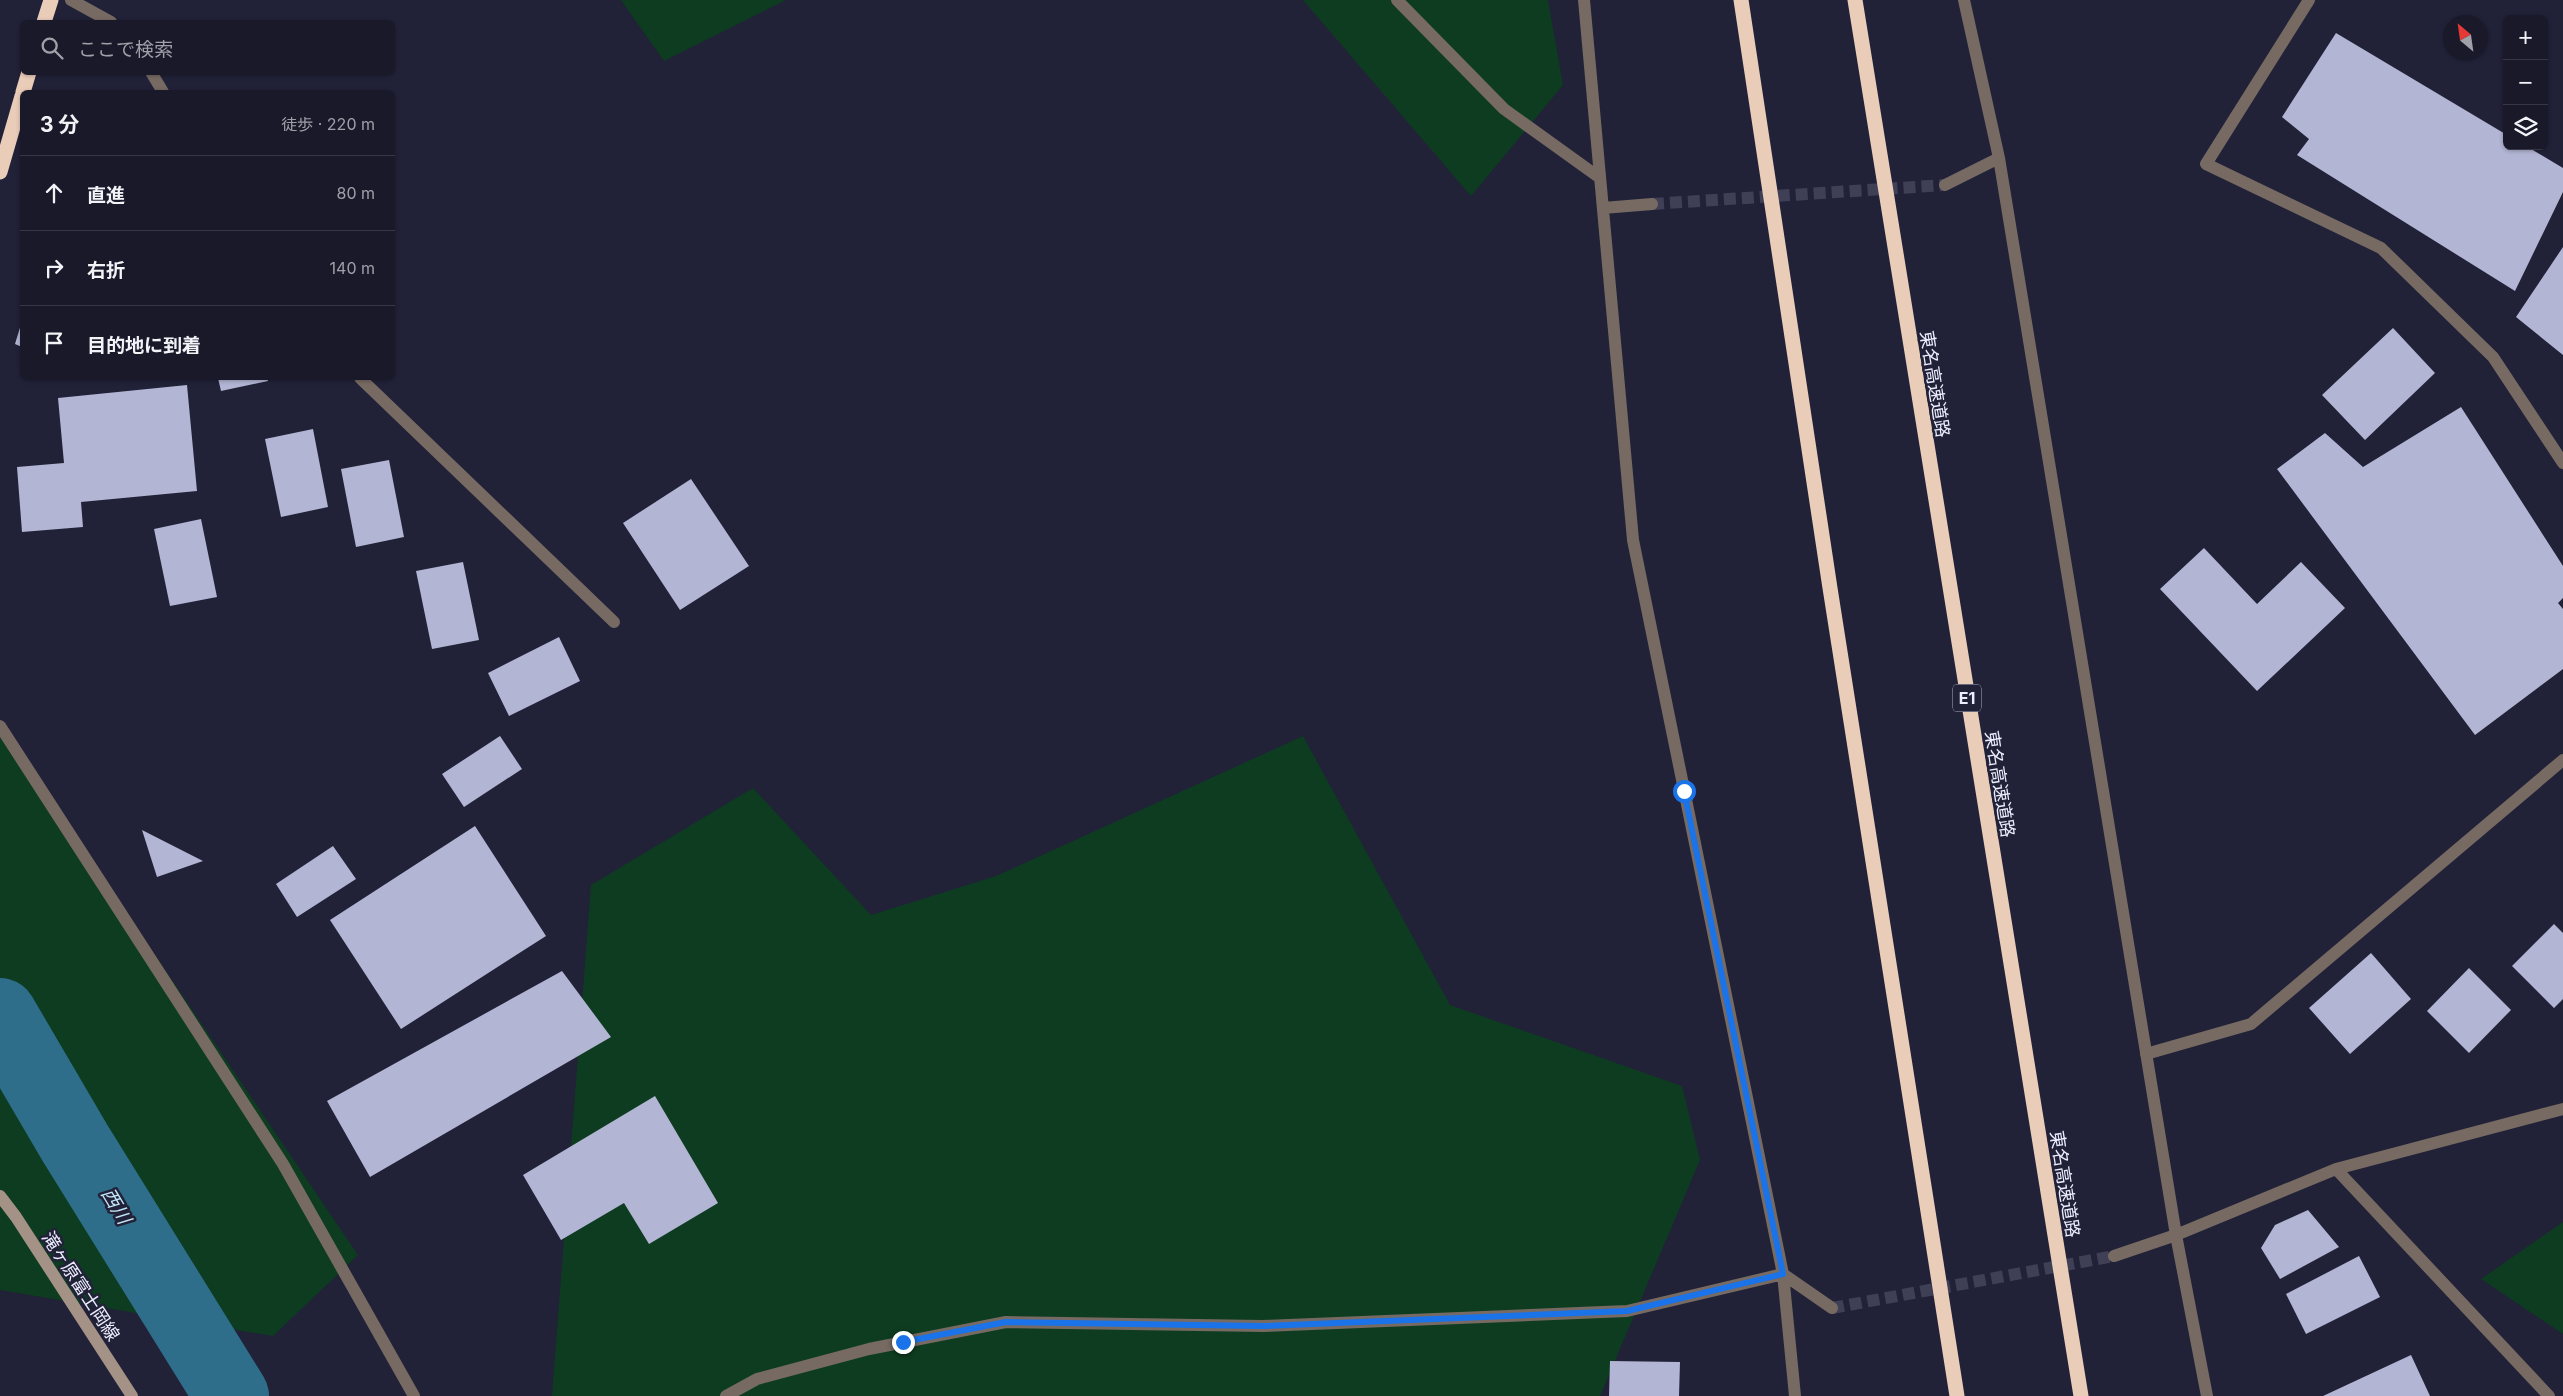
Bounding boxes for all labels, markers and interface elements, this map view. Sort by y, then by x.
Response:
north arrow [2443,15,2488,60]
map controls [2503,15,2548,150]
button: + [2503,15,2548,60]
search box [20,20,395,75]
icon: search [38,34,66,62]
text: ここで検索 [78,38,173,61]
button: − [2503,60,2548,105]
button: layers [2503,105,2548,150]
text: 3 分 [40,112,80,137]
text: 徒歩 · 220 m [281,114,375,134]
icon: ahead [40,179,68,207]
text: 80 m [336,183,375,203]
text: 直進 [87,184,125,207]
icon: right [40,254,68,282]
text: 140 m [330,258,375,278]
text: 右折 [87,259,125,282]
icon: arrive [40,329,68,357]
street label: 東名高速道路 [1916,329,1954,439]
text: 目的地に到着 [87,334,201,357]
road number: E1 [1953,684,1981,711]
street label: 東名高速道路 [1981,729,2019,839]
route start [1673,780,1696,803]
street label: 東名高速道路 [2046,1129,2084,1239]
water label: 西川 [96,1184,137,1230]
street label: 滝ヶ原富士岡線 [38,1227,124,1345]
route end [892,1331,915,1354]

